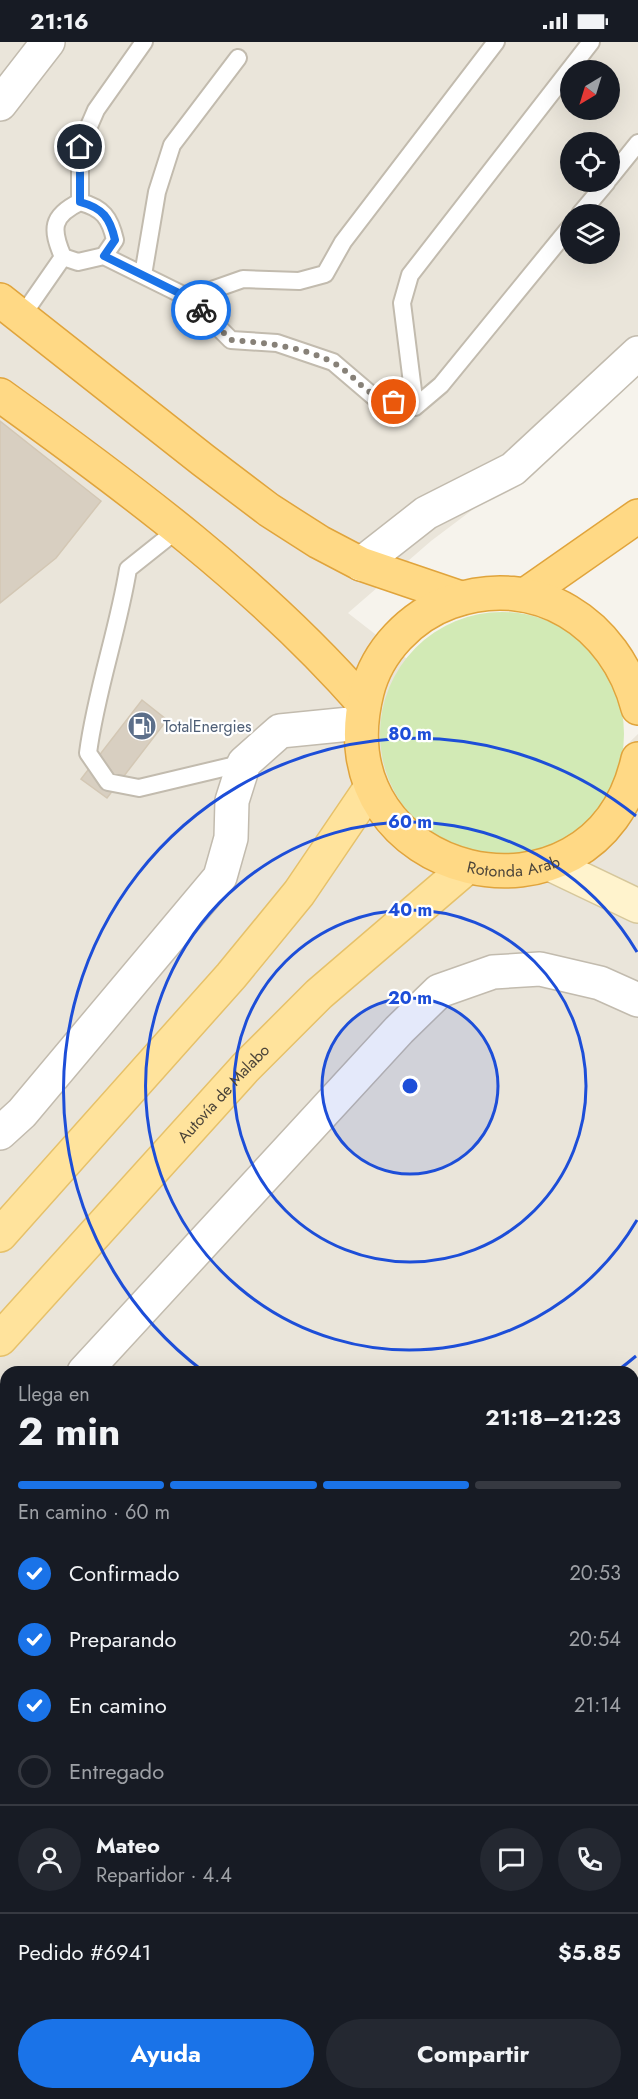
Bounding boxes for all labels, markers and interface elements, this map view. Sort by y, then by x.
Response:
text: 21:16 [30,5,89,37]
north arrow [560,60,620,120]
map controls [560,60,620,264]
pin [54,121,105,172]
icon: home [63,130,96,163]
button: locate [560,132,620,192]
button: layers [560,204,620,264]
courier [171,280,231,340]
icon: bike [185,294,218,327]
pin [368,376,419,427]
icon: bag [377,385,410,418]
fuel station icon: TotalEnergies [126,710,158,742]
place label: TotalEnergies [163,715,251,738]
text: 80 m [388,721,432,747]
text: 60 m [388,809,432,835]
street label: Rotonda Arab [465,849,563,882]
text: 40 m [388,897,432,923]
text: 20 m [388,985,432,1011]
street label: Autovía de Malabo [172,1038,275,1147]
centre of rings [400,1076,420,1096]
text: Llega en [18,1380,90,1409]
text: 21:18–21:23 [485,1401,621,1433]
text: 2 min [18,1403,120,1460]
text: En camino · 60 m [18,1498,170,1527]
icon: check [18,1557,51,1590]
text: Confirmado [69,1557,179,1589]
text: 20:53 [569,1559,621,1588]
icon: check [18,1623,51,1656]
text: Preparando [69,1623,177,1655]
text: 20:54 [569,1625,621,1654]
icon: check [18,1689,51,1722]
text: En camino [69,1689,167,1721]
text: 21:14 [574,1691,621,1720]
text: Entregado [69,1755,164,1787]
button: person [18,1828,81,1891]
button: chat [480,1828,543,1891]
button: phone [558,1828,621,1891]
text: Mateo [96,1829,160,1861]
text: Repartidor · 4.4 [96,1861,232,1890]
text: Pedido #6941 [18,1936,152,1968]
text: $5.85 [558,1936,621,1968]
button: Ayuda [18,2019,314,2088]
button: Compartir [326,2019,621,2088]

